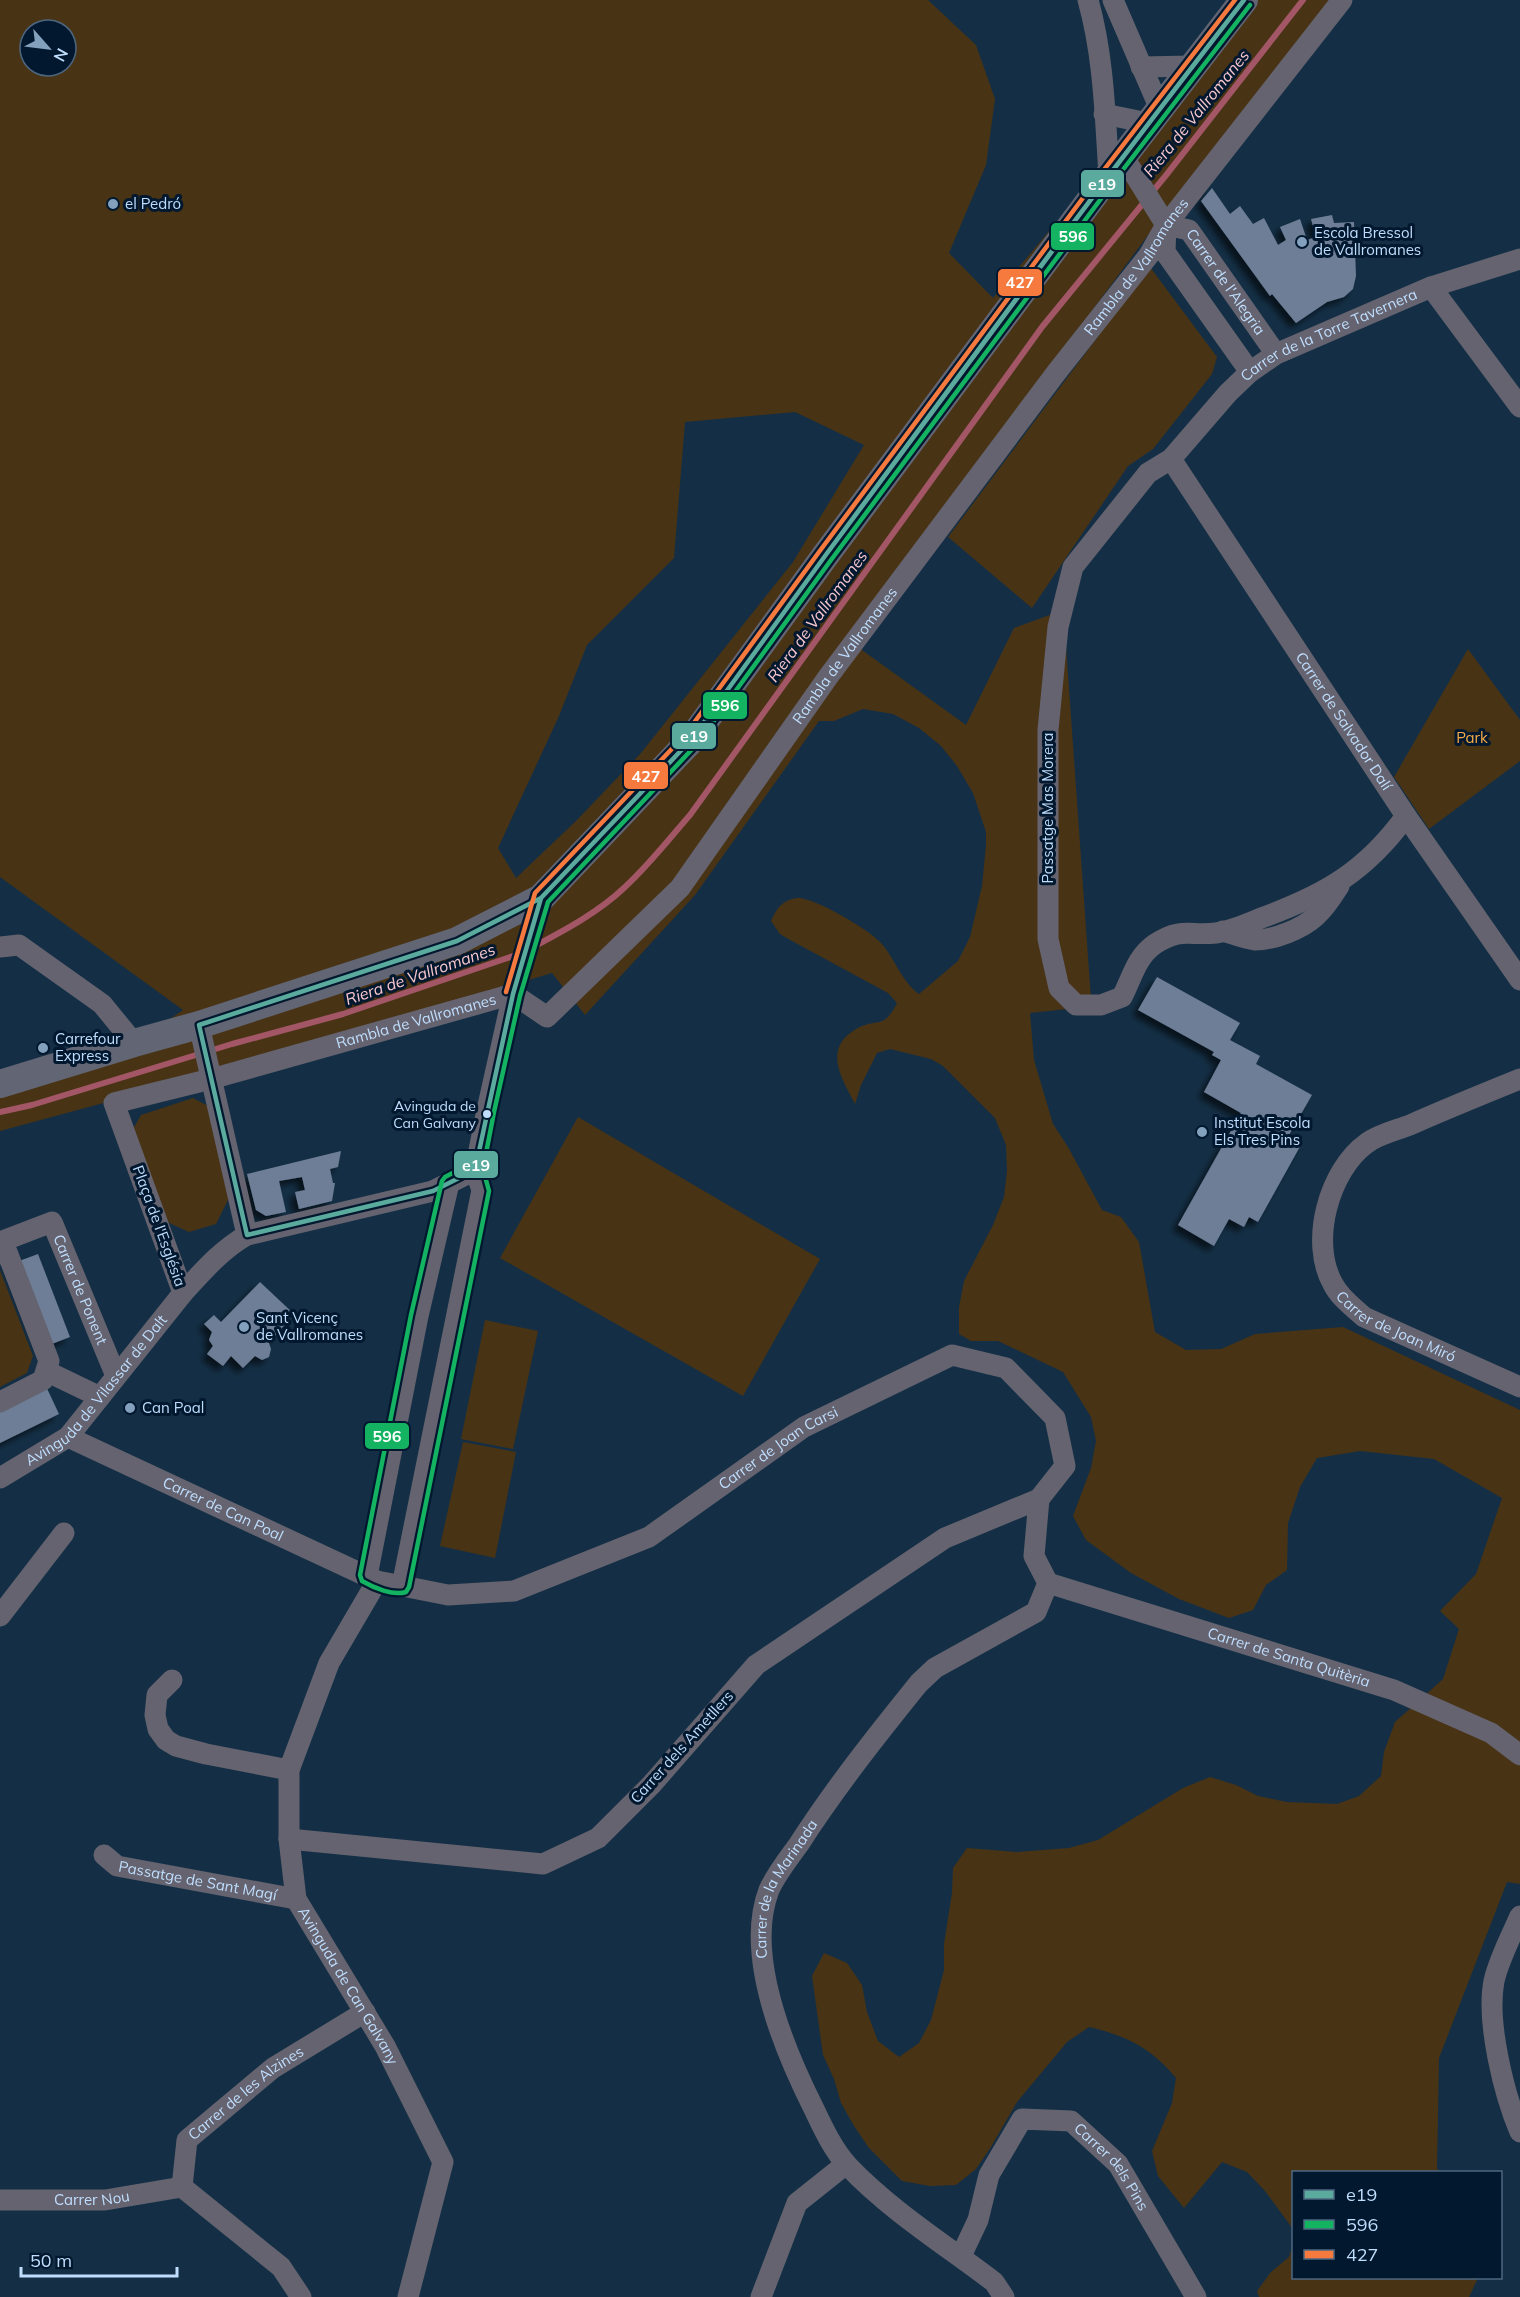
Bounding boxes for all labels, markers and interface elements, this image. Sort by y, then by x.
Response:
north arrow [18,18,78,78]
text: N [50,45,73,65]
water label: Riera de Vallromanes [1139,45,1253,181]
line badge: e19 [1080,169,1125,198]
text: e19 [1088,174,1116,194]
place label: el Pedró [125,194,181,213]
street label: Rambla de Vallromanes [1079,194,1192,339]
marker: el Pedró [106,197,120,211]
line badge: 596 [1050,222,1095,251]
place label: Escola Bressol de Vallromanes [1314,223,1421,259]
street label: Carrer de l'Alegria [1182,225,1270,338]
text: 596 [1059,226,1088,246]
marker: Escola Bressol de Vallromanes [1295,235,1309,249]
line badge: 427 [997,268,1043,297]
text: 427 [1006,272,1034,292]
street label: Carrer de la Torre Tavernera [1236,284,1420,385]
water label: Riera de Vallromanes [763,546,871,686]
street label: Rambla de Vallromanes [788,583,901,728]
street label: Carrer de Salvador Dalí [1292,648,1397,795]
line badge: 596 [702,691,748,720]
text: 596 [711,695,740,715]
line badge: e19 [671,722,717,750]
text: e19 [680,726,708,746]
park label: Park [1456,728,1488,747]
street label: Passatge Mas Morera [1038,732,1057,884]
line badge: 427 [623,761,669,790]
text: 427 [632,766,660,786]
water label: Riera de Vallromanes [342,939,498,1009]
street label: Rambla de Vallromanes [334,989,498,1052]
place label: Carrefour Express [55,1029,121,1065]
marker: Carrefour Express [36,1041,50,1055]
place label: Avinguda de Can Galvany [393,1097,477,1132]
marker: Avinguda de Can Galvany [481,1108,493,1120]
place label: Institut Escola Els Tres Pins [1214,1113,1311,1149]
marker: Institut Escola Els Tres Pins [1195,1125,1209,1139]
line badge: e19 [453,1150,499,1179]
text: e19 [462,1155,490,1175]
street label: Plaça de l'Església [129,1163,190,1289]
street label: Carrer de Ponent [49,1232,112,1347]
street label: Carrer de Joan Miró [1332,1287,1459,1366]
place label: Sant Vicenç de Vallromanes [256,1308,363,1344]
street label: Avinguda de Vilassar de Dalt [21,1311,171,1470]
marker: Sant Vicenç de Vallromanes [237,1320,251,1334]
place label: Can Poal [142,1398,204,1417]
marker: Can Poal [123,1401,137,1415]
street label: Carrer de Joan Carsi [715,1402,841,1494]
line badge: 596 [364,1422,410,1450]
text: 596 [373,1426,402,1446]
street label: Carrer de Can Poal [160,1473,287,1545]
street label: Carrer de Santa Quitèria [1205,1623,1372,1691]
street label: Carrer dels Ametllers [626,1686,737,1807]
street label: Carrer de la Marinada [751,1816,821,1959]
street label: Passatge de Sant Magí [117,1856,280,1905]
street label: Avinguda de Can Galvany [294,1903,403,2068]
street label: Carrer de les Alzines [184,2042,307,2144]
street label: Carrer dels Pins [1070,2119,1153,2214]
legend [1292,2171,1502,2279]
text: e19 [1346,2183,1377,2206]
street label: Carrer Nou [54,2186,131,2209]
text: 596 [1346,2213,1378,2236]
scale bar [21,2240,177,2278]
text: 427 [1346,2243,1378,2266]
text: 50 m [30,2249,72,2272]

